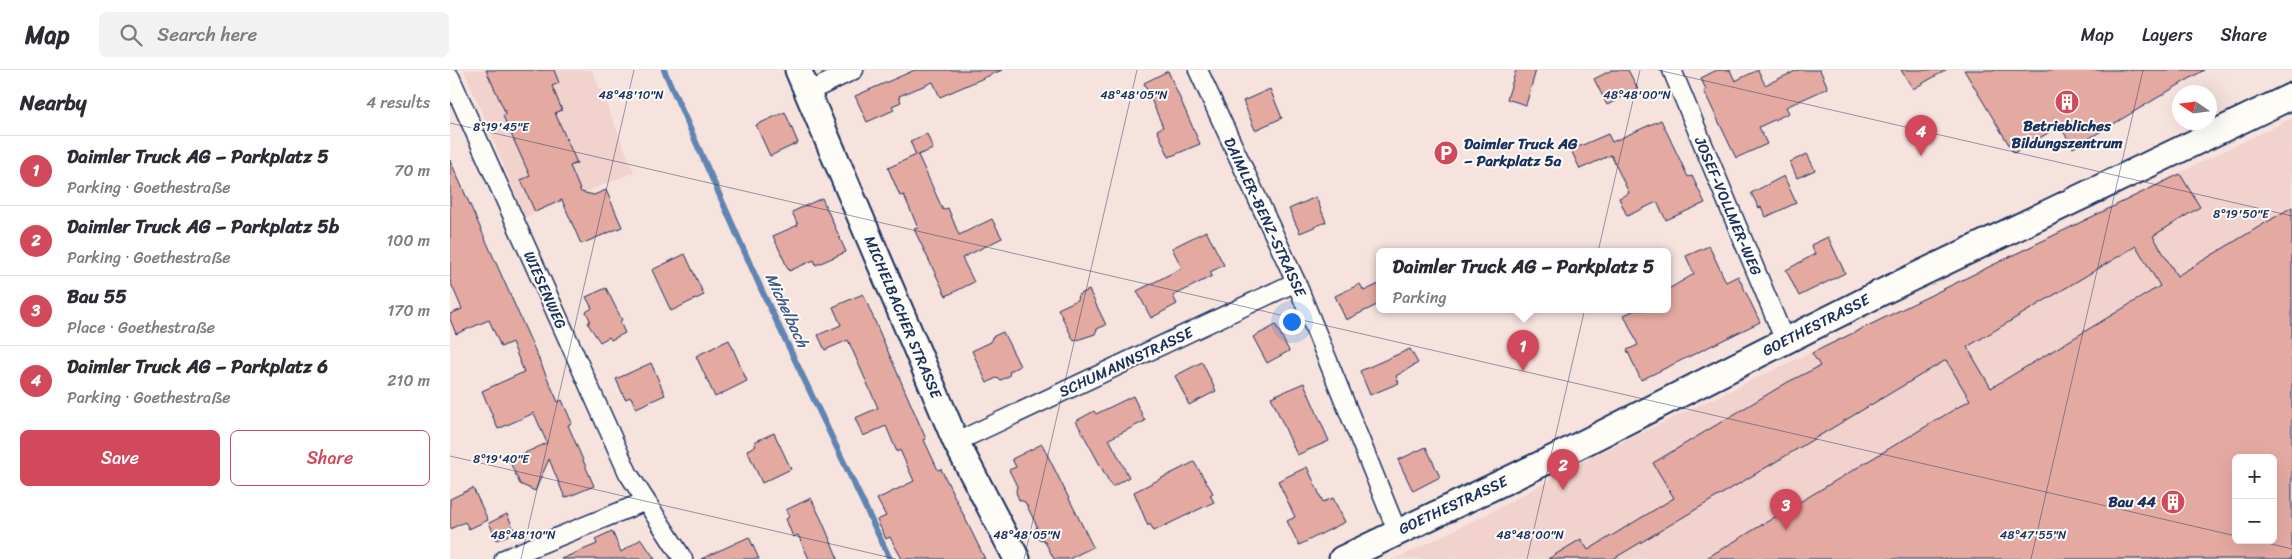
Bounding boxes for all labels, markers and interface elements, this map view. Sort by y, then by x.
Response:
search box [99,12,449,57]
text: Map [25,14,69,56]
text: Search here [157,18,257,51]
text: Map [2081,19,2114,51]
text: Layers [2142,19,2193,51]
text: Share [2221,19,2267,51]
icon: search [117,21,145,49]
text: Nearby [20,84,86,122]
text: 48°48'10"N [598,84,664,106]
text: 48°48'05"N [1100,84,1168,106]
text: 48°48'00"N [1603,84,1671,106]
north arrow [2172,85,2217,130]
text: 4 results [366,88,430,117]
building icon: Betriebliches Bildungszentrum [2054,89,2080,115]
place label: Betriebliches Bildungszentrum [2011,113,2123,156]
pin: 4 [1905,115,1937,156]
text: 8°19'45"E [473,116,530,138]
place label: Daimler Truck AG − Parkplatz 5a [1464,131,1578,174]
street label: JOSEF-VOLLMER-WEG [1687,132,1769,280]
street label: DAIMLER-BENZ-STRASSE [1217,133,1314,303]
text: Daimler Truck AG − Parkplatz 5 [67,140,329,173]
parking icon: Daimler Truck AG − Parkplatz 5a [1433,140,1459,166]
text: 1 [33,156,39,185]
text: 70 m [394,156,430,185]
text: Parking · Goethestraße [67,173,230,202]
text: 8°19'50"E [2213,203,2270,225]
text: Daimler Truck AG − Parkplatz 5b [67,210,339,243]
text: 2 [31,226,41,255]
text: 100 m [386,226,430,255]
street label: MICHELBACHER STRASSE [857,232,950,404]
text: Parking · Goethestraße [67,243,230,272]
street label: WIESENWEG [516,247,574,333]
popup [1376,248,1671,313]
text: Daimler Truck AG − Parkplatz 5 [1393,250,1654,283]
water label: Michelbach [757,268,818,354]
text: Bau 55 [67,280,127,313]
text: Parking [1393,283,1447,312]
street label: GOETHESTRASSE [1758,286,1876,363]
text: 3 [32,296,40,325]
text: 170 m [387,296,430,325]
your location [1279,309,1305,335]
text: Place · Goethestraße [67,313,215,342]
street label: SCHUMANNSTRASSE [1055,319,1199,405]
pin: 1 [1507,330,1539,371]
text: Daimler Truck AG − Parkplatz 6 [67,350,328,383]
text: 4 [31,366,41,395]
text: 210 m [387,366,430,395]
text: Parking · Goethestraße [67,383,230,412]
button: Save [20,430,220,486]
button: Share [230,430,430,486]
text: 8°19'40"E [473,448,530,470]
pin: 2 [1547,449,1579,490]
map controls [2232,454,2277,544]
button: + [2232,454,2277,499]
street label: GOETHESTRASSE [1394,468,1513,542]
pin: 3 [1770,489,1802,530]
place label: Bau 44 [2108,489,2157,515]
building icon: Bau 44 [2160,489,2186,515]
button: − [2232,499,2277,544]
text: 48°48'10"N [490,524,556,546]
text: 48°48'05"N [993,524,1061,546]
text: 48°48'00"N [1496,524,1564,546]
text: 48°47'55"N [2000,524,2067,546]

